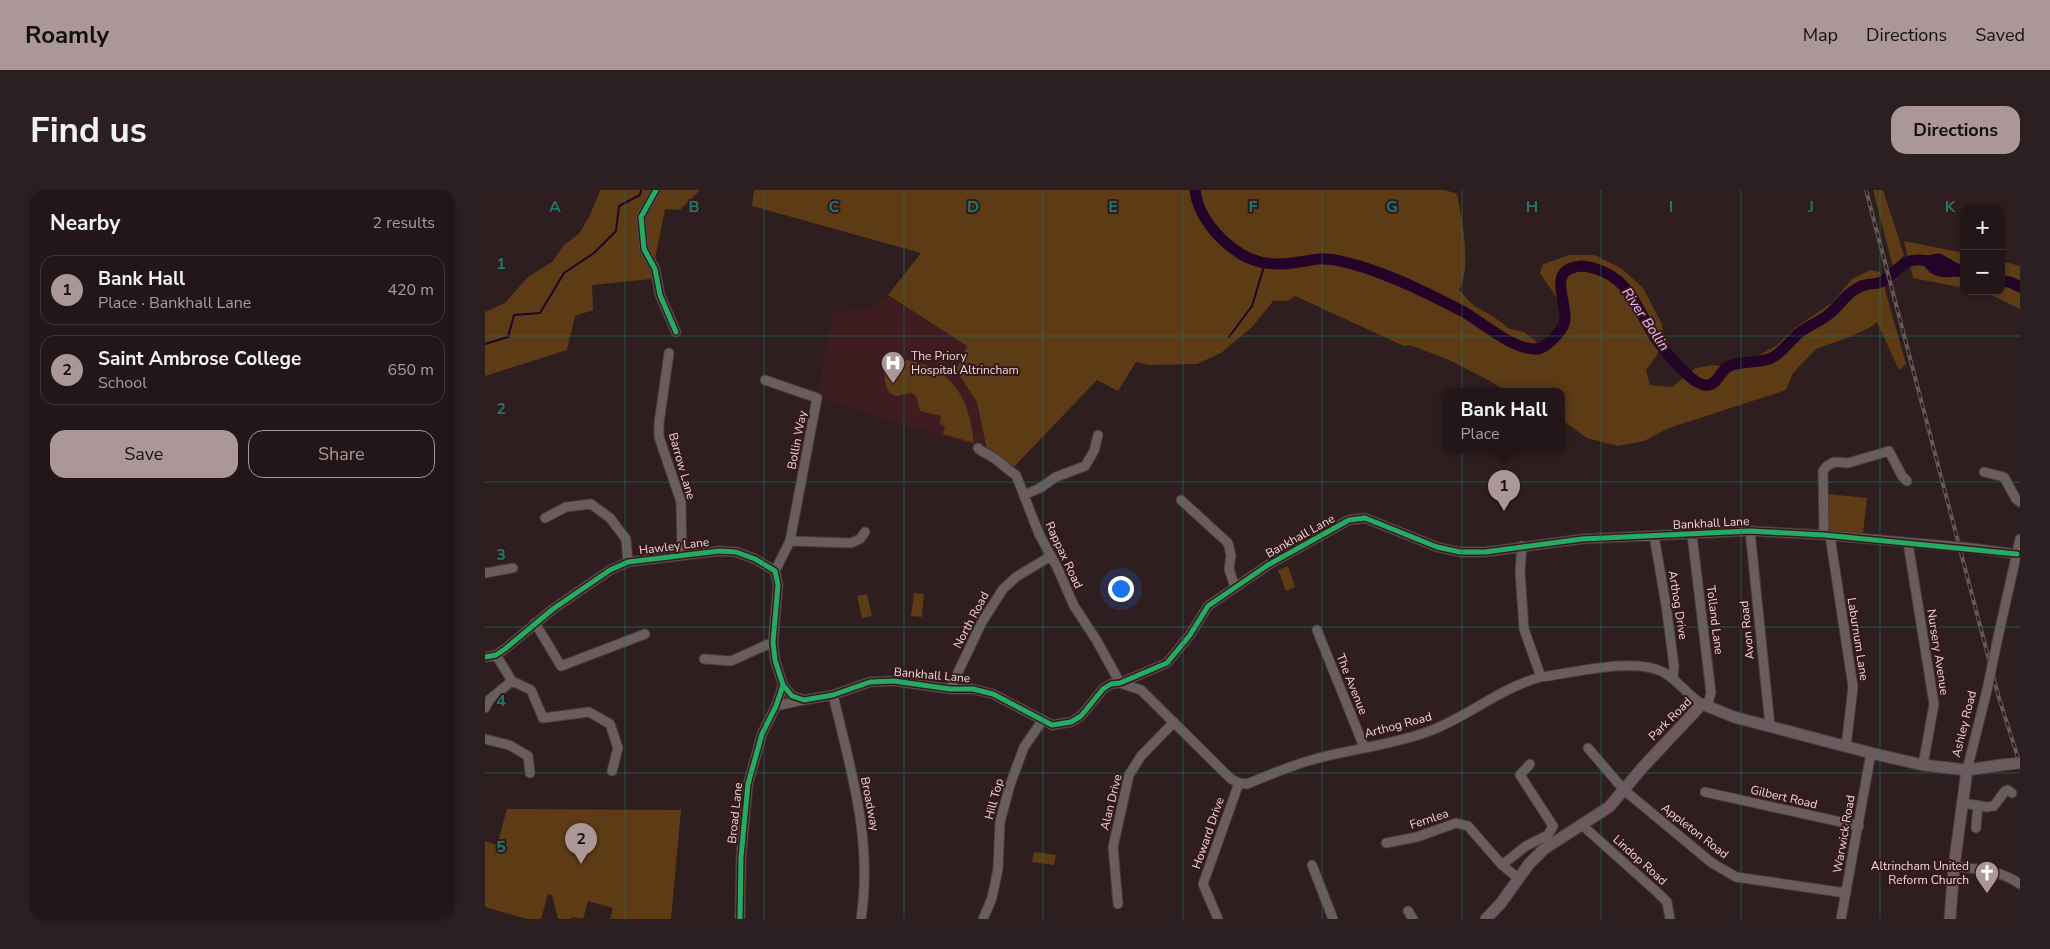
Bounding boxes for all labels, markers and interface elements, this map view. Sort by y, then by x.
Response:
text: Roamly [25,19,109,51]
text: Map [1803,23,1838,47]
text: Directions [1866,23,1947,47]
text: Saved [1975,23,2025,47]
button: Directions [1891,106,2020,154]
text: Find us [30,107,147,154]
text: A [549,196,561,218]
text: B [688,196,700,218]
text: C [829,196,840,218]
text: D [967,196,979,218]
text: E [1108,196,1118,218]
text: F [1249,196,1258,218]
text: G [1386,196,1398,218]
text: H [1526,196,1538,218]
text: I [1669,196,1673,218]
text: J [1807,196,1814,218]
text: K [1945,196,1957,218]
map controls [1960,205,2005,295]
button: + [1960,205,2005,250]
text: Nearby [50,209,120,237]
text: 2 results [373,212,435,234]
button: − [1960,250,2005,295]
text: 1 [496,253,506,275]
text: Bank Hall [98,266,185,292]
text: 1 [62,279,72,301]
text: 420 m [387,279,434,301]
water label: River Bollin [1617,284,1674,355]
text: Place · Bankhall Lane [98,292,251,314]
text: Saint Ambrose College [98,346,301,372]
place label: The Priory Hospital Altrincham [911,348,1019,378]
hospital icon: The Priory Hospital Altrincham [880,350,906,384]
text: 2 [62,359,72,381]
text: 650 m [387,359,434,381]
text: School [98,372,147,394]
popup [1443,388,1565,453]
text: Bank Hall [1460,397,1548,423]
text: 2 [496,398,506,420]
street label: Bollin Way [783,408,811,471]
text: Place [1460,423,1500,445]
button: Save [50,430,238,478]
button: Share [248,430,435,478]
street label: Barrow Lane [665,431,699,501]
pin: 1 [1488,470,1520,511]
street label: Bankhall Lane [1263,510,1337,562]
street label: Bankhall Lane [1672,513,1750,533]
street label: Rappax Road [1042,519,1086,591]
street label: Hawley Lane [638,534,710,558]
text: 3 [496,544,506,566]
street label: Arthog Drive [1665,569,1691,641]
your location [1108,576,1134,602]
street label: Tolland Lane [1703,585,1727,655]
street label: North Road [949,589,993,651]
street label: Laburnum Lane [1844,596,1872,682]
street label: Avon Road [1736,600,1758,660]
street label: Nursery Avenue [1923,608,1953,696]
street label: The Avenue [1333,651,1371,717]
street label: Bankhall Lane [893,664,971,686]
street label: Ashley Road [1948,689,1980,759]
text: 4 [496,690,506,712]
street label: Park Road [1645,694,1695,744]
street label: Arthog Road [1363,708,1433,742]
street label: Alan Drive [1096,772,1126,832]
street label: Broadway [857,776,883,833]
street label: Hill Top [981,777,1007,821]
street label: Broad Lane [724,782,746,844]
street label: Gilbert Road [1749,782,1819,812]
street label: Warwick Road [1829,794,1859,874]
street label: Howard Drive [1188,795,1228,871]
street label: Appleton Road [1658,800,1732,862]
street label: Fernlea [1407,805,1451,833]
pin: 2 [565,823,597,864]
street label: Lindop Road [1609,831,1671,889]
text: 5 [496,836,506,858]
place label: Altrincham United Reform Church [1871,858,1969,888]
church icon: Altrincham United Reform Church [1974,860,2000,894]

